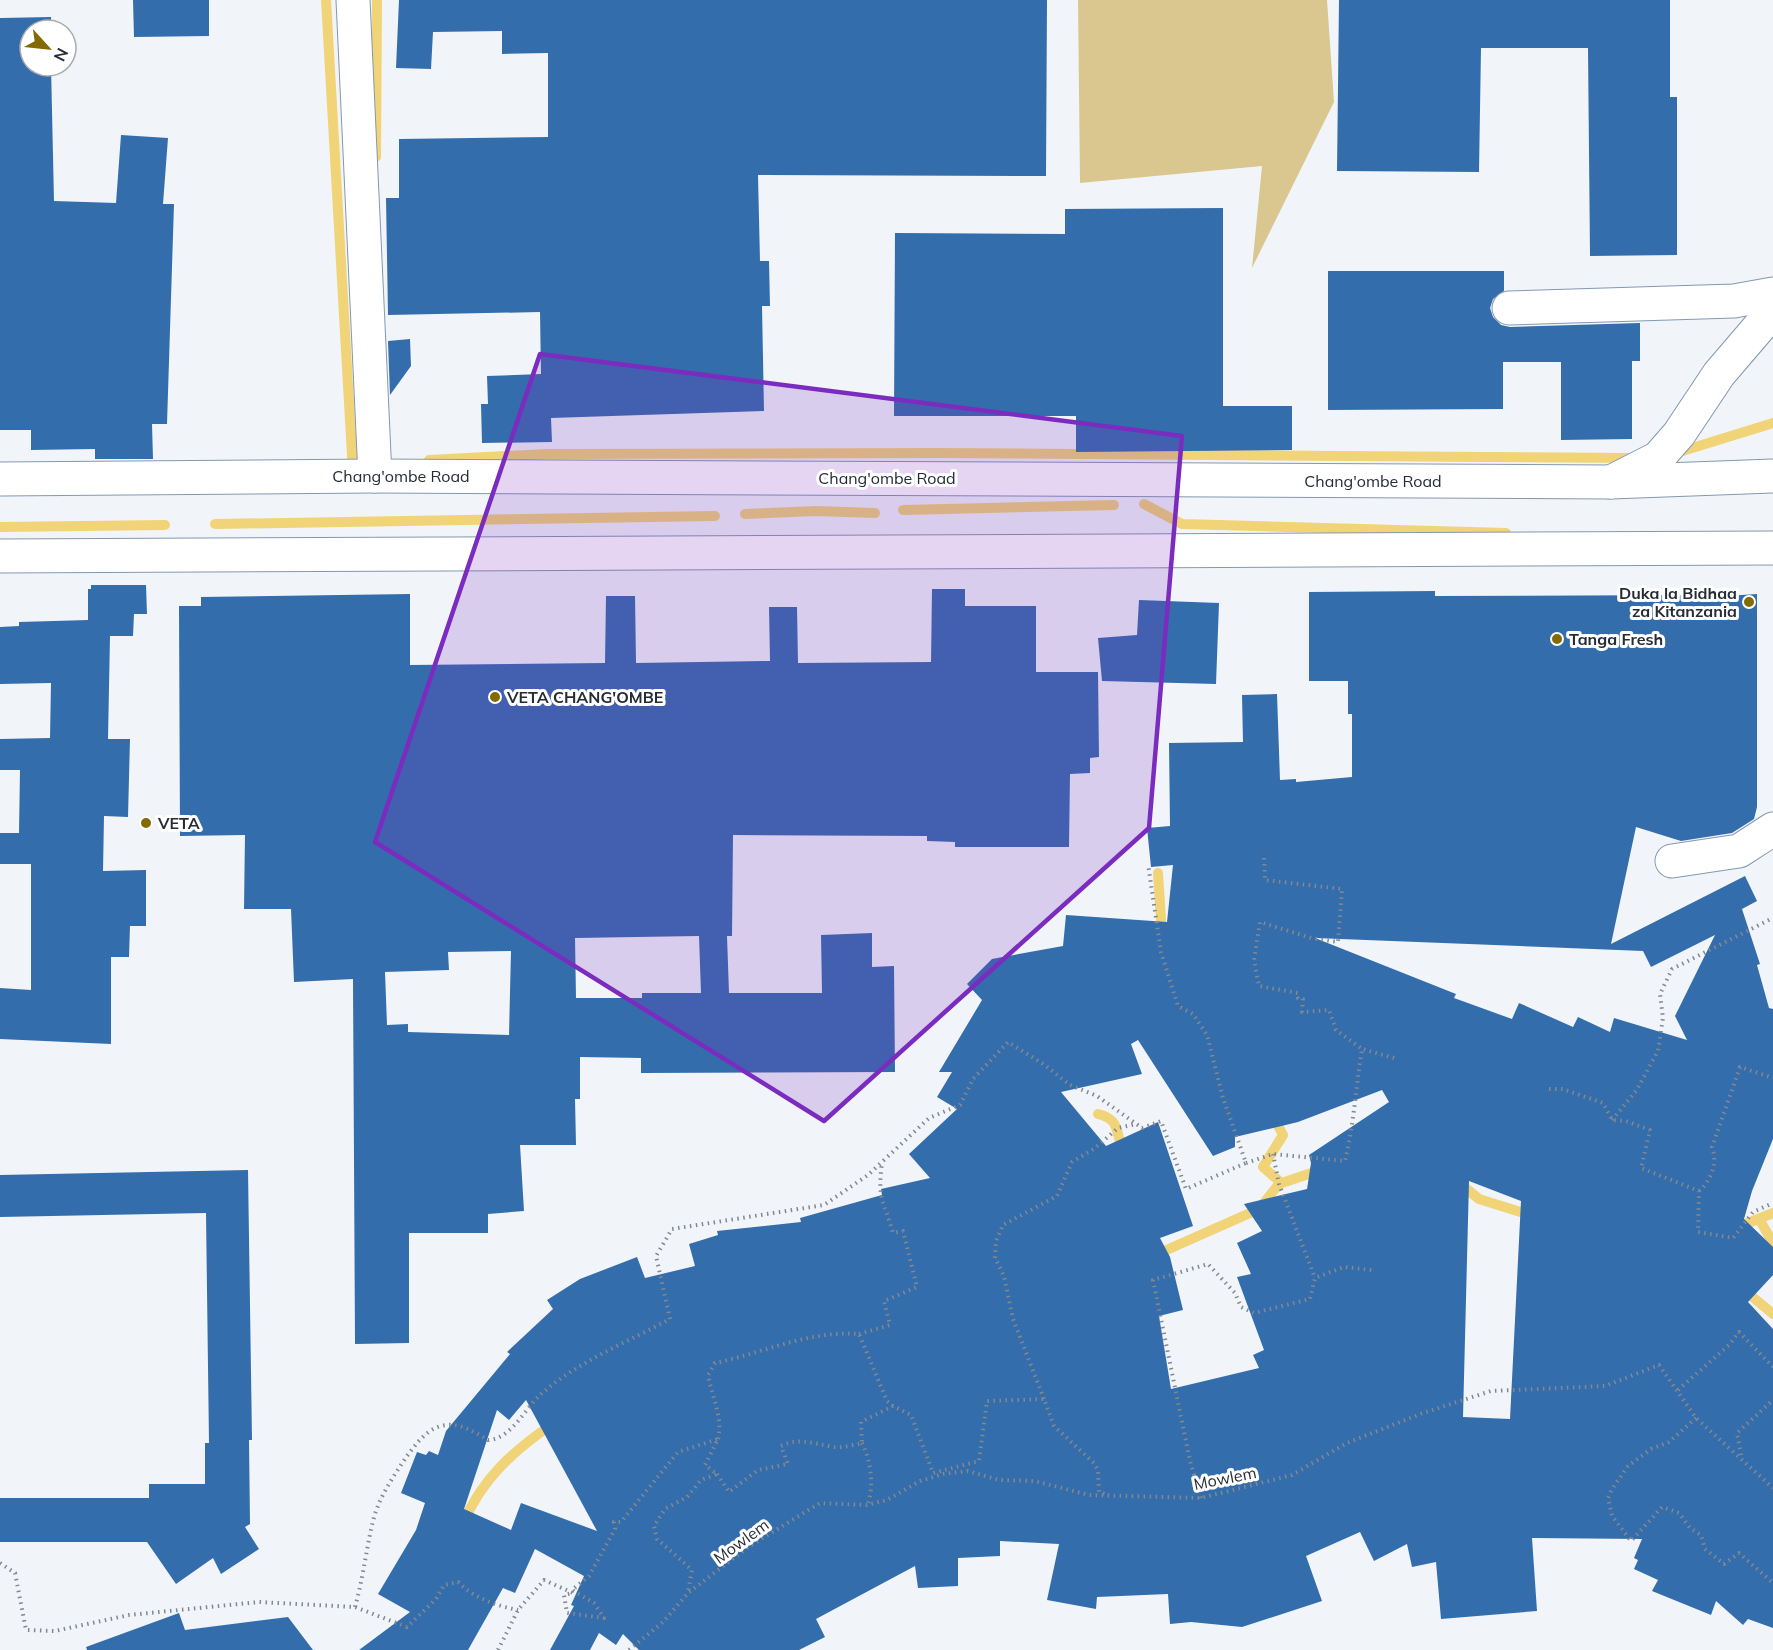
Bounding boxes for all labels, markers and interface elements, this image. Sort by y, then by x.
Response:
north arrow [18,18,78,78]
text: N [50,45,73,65]
street label: Chang'ombe Road [332,466,470,486]
street label: Chang'ombe Road [818,468,956,488]
street label: Chang'ombe Road [1304,471,1442,491]
place label: Duka la Bidhaa za Kitanzania [1619,583,1737,621]
marker: Duka la Bidhaa za Kitanzania [1742,595,1756,609]
place label: Tanga Fresh [1569,629,1663,649]
marker: Tanga Fresh [1550,632,1564,646]
place label: VETA CHANG'OMBE [506,687,663,707]
marker: VETA CHANG'OMBE [488,690,502,704]
place label: VETA [157,813,200,833]
marker: VETA [139,816,153,830]
street label: Mowlem [1192,1462,1258,1494]
street label: Mowlem [710,1514,772,1568]

